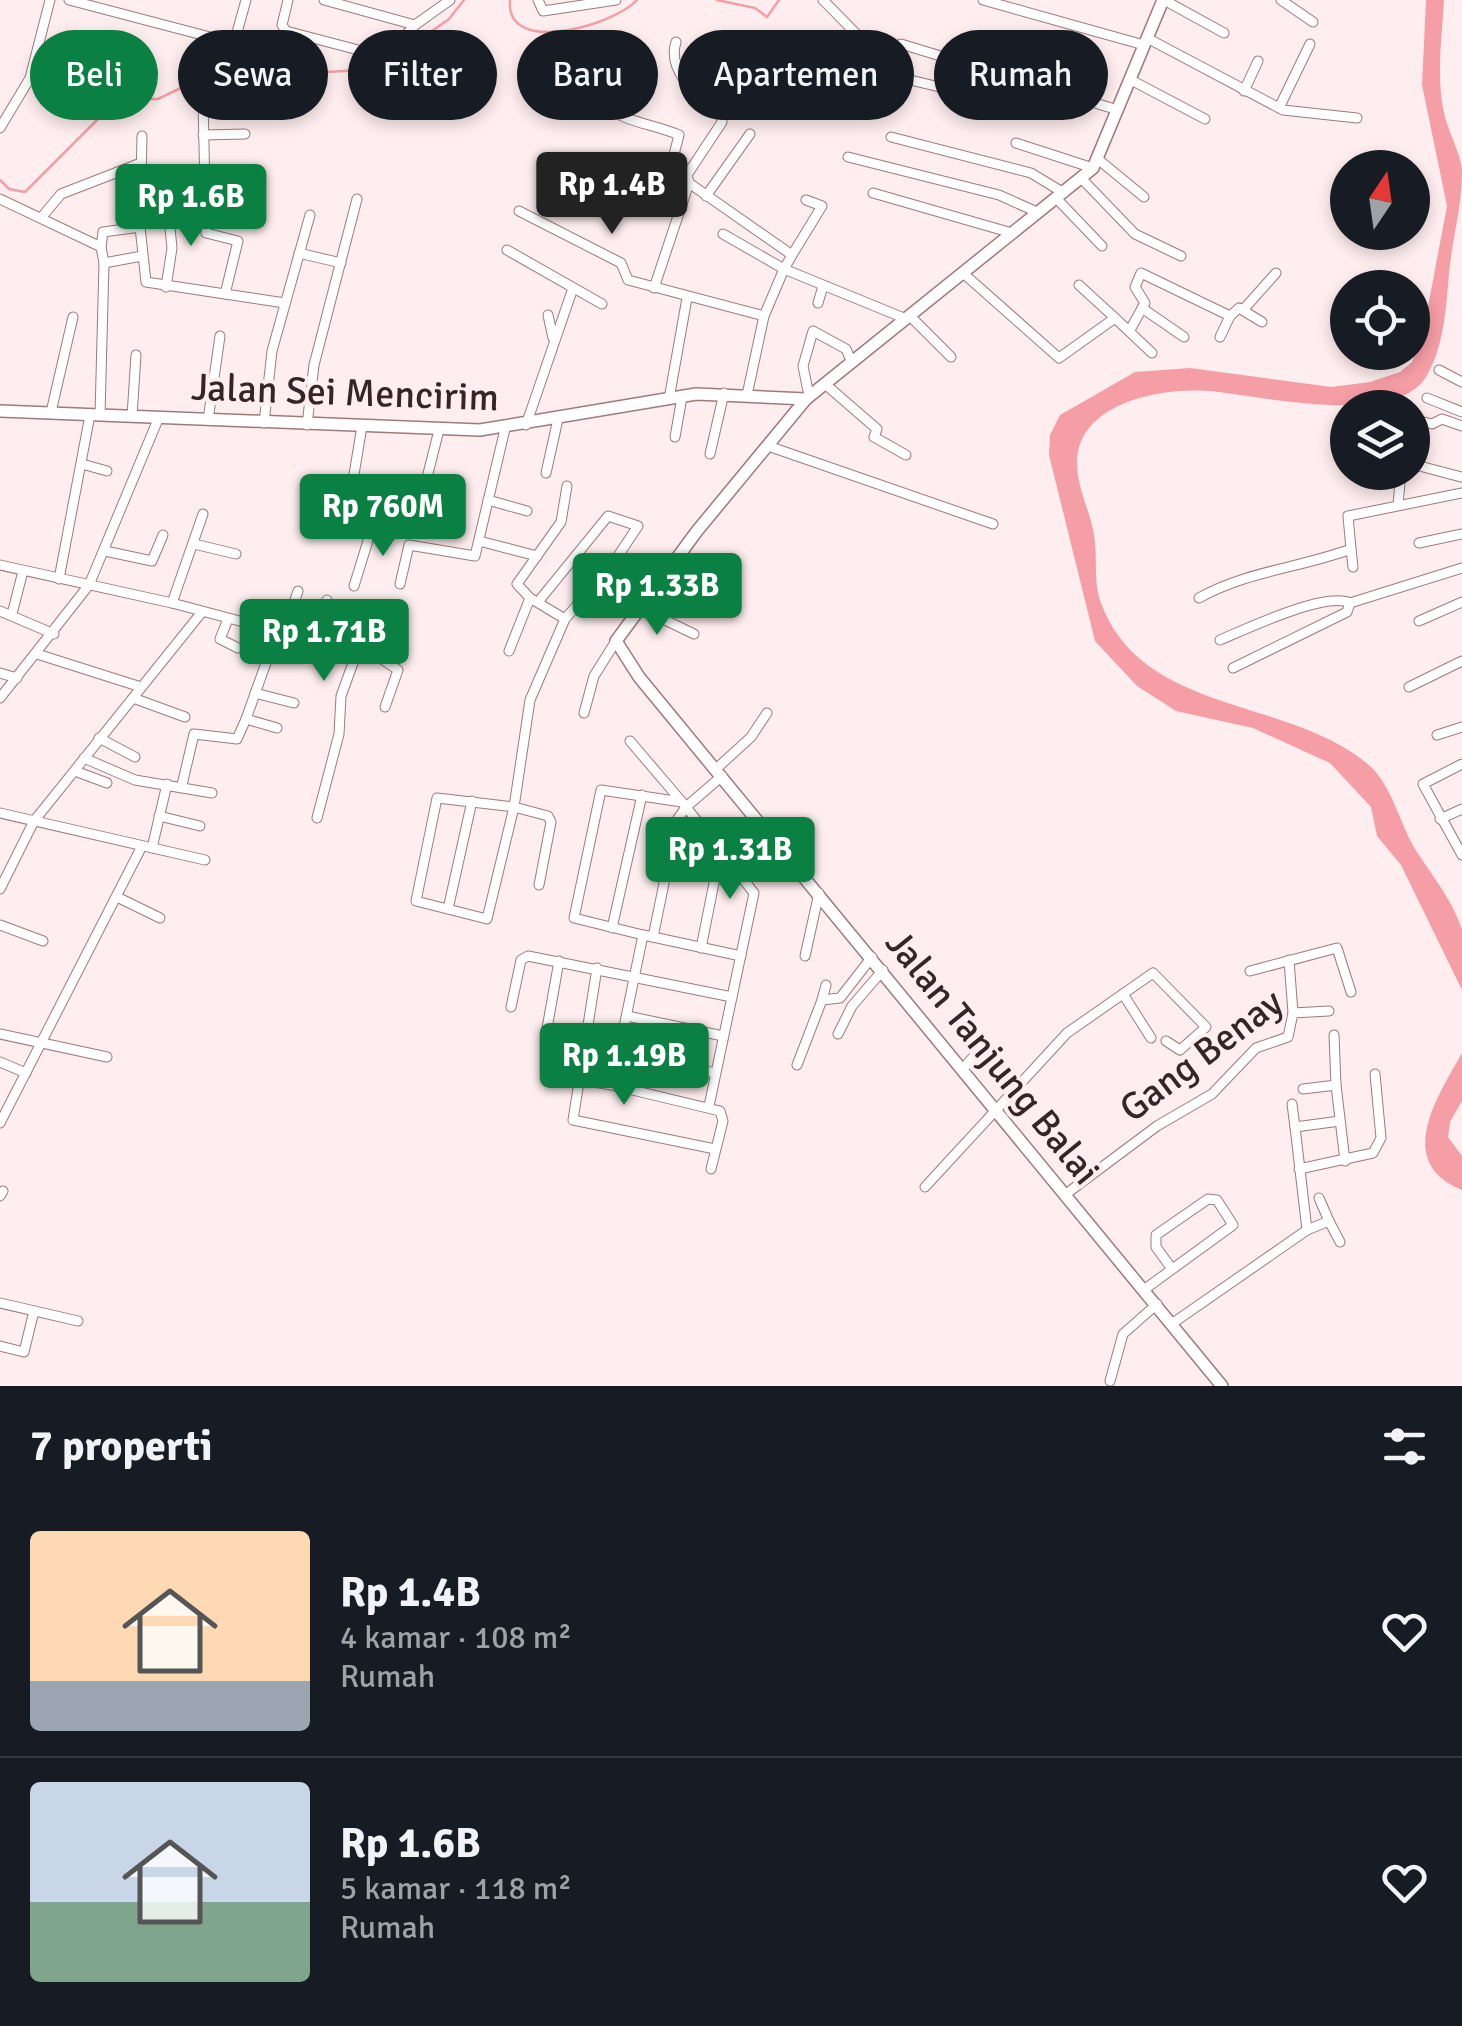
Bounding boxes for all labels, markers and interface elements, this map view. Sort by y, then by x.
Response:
chip: Beli [30,30,158,120]
chip: Sewa [178,30,328,120]
chip: Filter [348,30,497,120]
chip: Baru [517,30,658,120]
chip: Apartemen [678,30,914,120]
chip: Rumah [934,30,1108,120]
north arrow [1330,150,1430,250]
map controls [1330,150,1430,490]
pin: Rp 1.4B [520,152,704,237]
pin: Rp 1.6B [99,164,283,249]
text: Rp 1.4B [558,165,666,204]
text: Rp 1.6B [137,177,245,216]
button: locate [1330,270,1430,370]
street label: Jalan Sei Mencirim [190,364,500,421]
button: layers [1330,390,1430,490]
pin: Rp 760M [291,474,475,559]
text: Rp 760M [322,487,444,526]
pin: Rp 1.33B [554,553,760,638]
text: Rp 1.33B [595,566,719,605]
pin: Rp 1.71B [221,599,427,684]
text: Rp 1.71B [262,612,386,651]
pin: Rp 1.31B [627,817,833,902]
text: Rp 1.31B [668,830,792,869]
street label: Jalan Tanjung Balai [875,920,1110,1194]
street label: Gang Benay [1110,979,1292,1132]
pin: Rp 1.19B [521,1023,727,1108]
text: Rp 1.19B [562,1036,686,1075]
icon: filters [1377,1419,1432,1474]
text: 7 properti [30,1421,213,1472]
text: Rp 1.4B [340,1567,481,1618]
icon: home [110,1571,230,1691]
icon: heart [1377,1604,1432,1659]
text: 4 kamar · 108 m² [340,1618,572,1657]
text: Rumah [340,1657,435,1696]
text: Rp 1.6B [340,1818,481,1869]
icon: home [110,1822,230,1942]
icon: heart [1377,1855,1432,1910]
text: 5 kamar · 118 m² [340,1869,572,1908]
text: Rumah [340,1908,435,1947]

